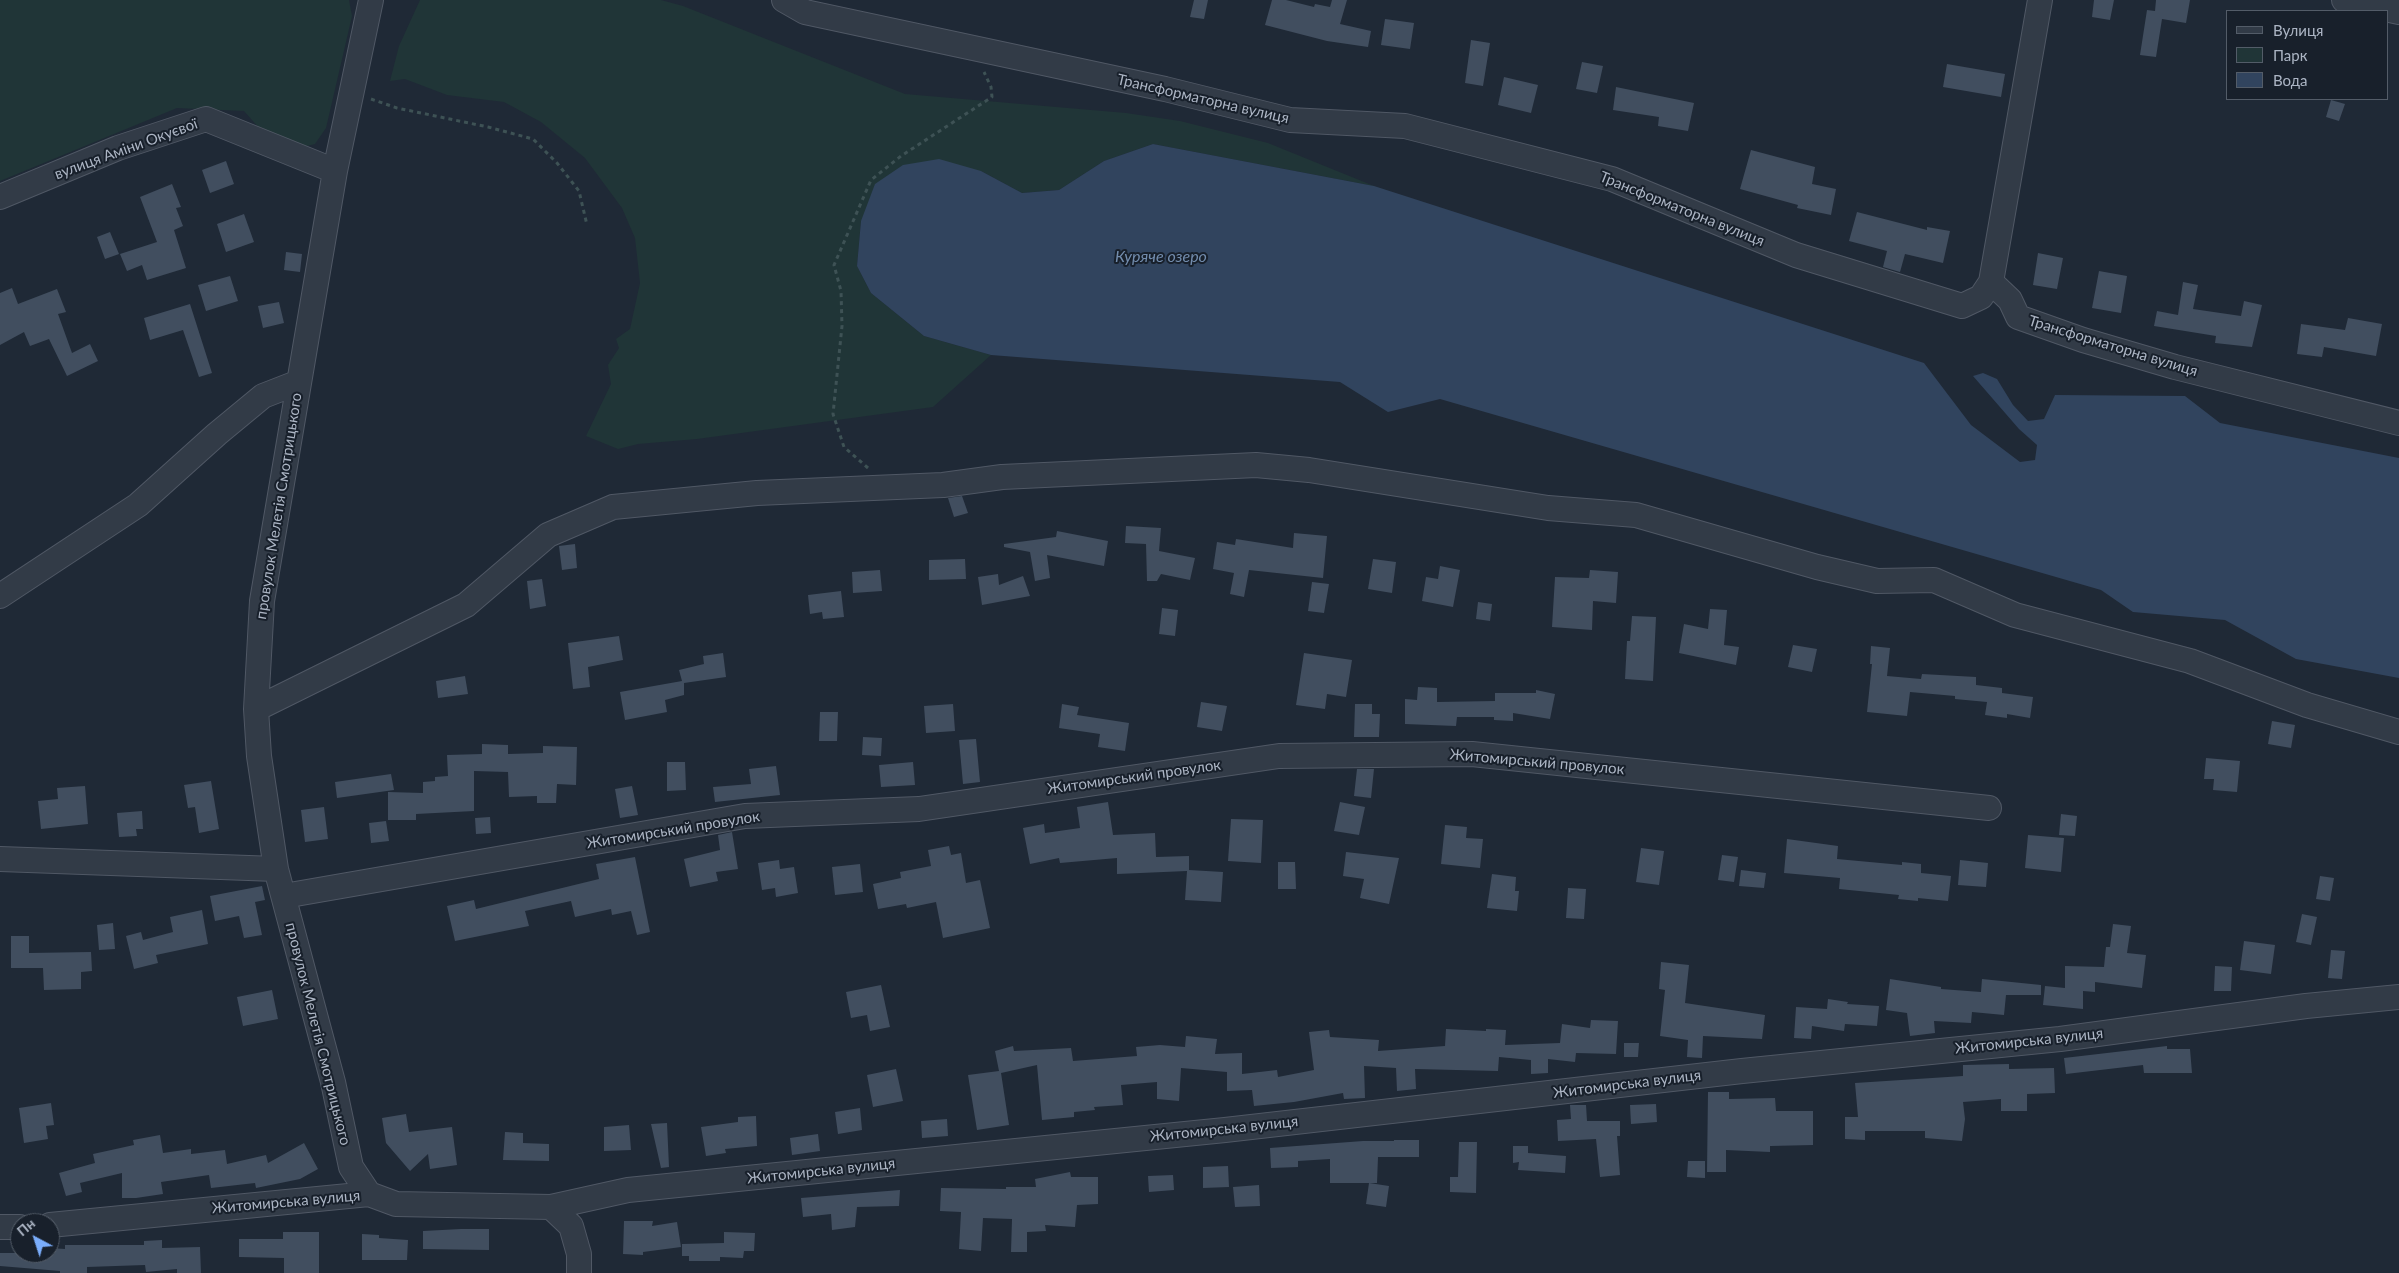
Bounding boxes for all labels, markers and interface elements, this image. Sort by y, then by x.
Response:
legend [2226,10,2389,100]
text: Вулиця [2273,21,2323,39]
text: Парк [2273,46,2307,64]
street label: Трансформаторна вулиця [1115,70,1291,128]
text: Вода [2273,71,2308,89]
street label: вулиця Аміни Окуєвої [52,115,200,183]
street label: Трансформаторна вулиця [1597,168,1767,250]
water label: Куряче озеро [1115,247,1207,267]
street label: Трансформаторна вулиця [2026,312,2200,380]
street label: провулок Мелетія Смотрицького [252,391,306,621]
street label: Житомирський провулок [1449,745,1625,779]
street label: Житомирський провулок [1046,756,1222,798]
street label: Житомирський провулок [585,807,761,853]
street label: провулок Мелетія Смотрицького [282,921,354,1147]
street label: Житомирська вулиця [1954,1024,2104,1058]
street label: Житомирська вулиця [1552,1066,1702,1102]
street label: Житомирська вулиця [1149,1112,1299,1146]
street label: Житомирська вулиця [746,1154,896,1188]
street label: Житомирська вулиця [211,1187,361,1217]
north arrow [10,1213,60,1263]
text: Пн [13,1214,38,1239]

